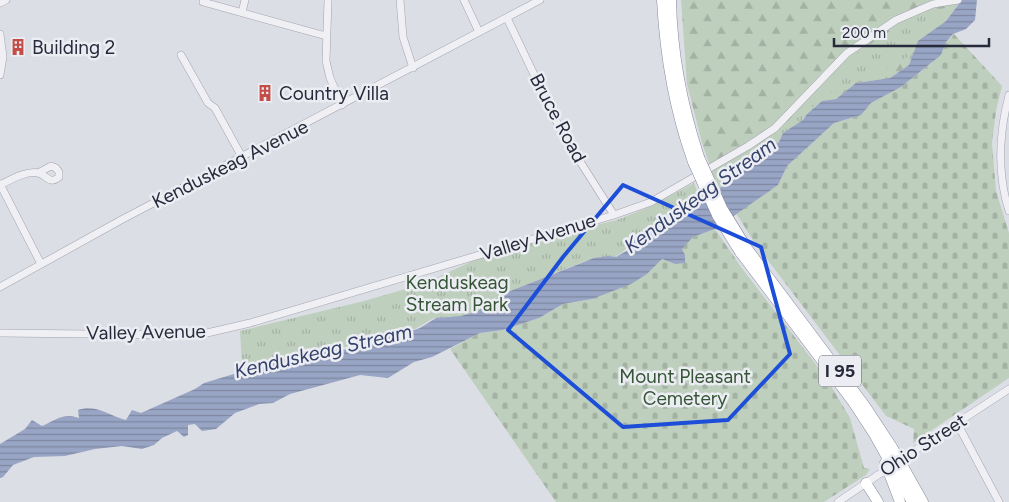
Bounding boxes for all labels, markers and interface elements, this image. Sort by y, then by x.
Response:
scale bar [834,15,989,47]
text: 200 m [842,24,886,42]
place label: Building 2 [32,36,115,59]
building icon: Building 2 [8,37,28,57]
street label: Bruce Road [525,69,591,167]
place label: Country Villa [279,82,389,105]
building icon: Country Villa [255,83,275,103]
street label: Kenduskeag Avenue [148,115,312,213]
water label: Kenduskeag Stream [619,132,781,258]
street label: Valley Avenue [477,209,599,265]
park label: Kenduskeag Stream Park [405,271,509,316]
street label: Valley Avenue [86,319,206,345]
water label: Kenduskeag Stream [232,319,414,383]
road number: I 95 [819,356,861,386]
park label: Mount Pleasant Cemetery [619,365,751,410]
street label: Ohio Street [875,408,971,482]

